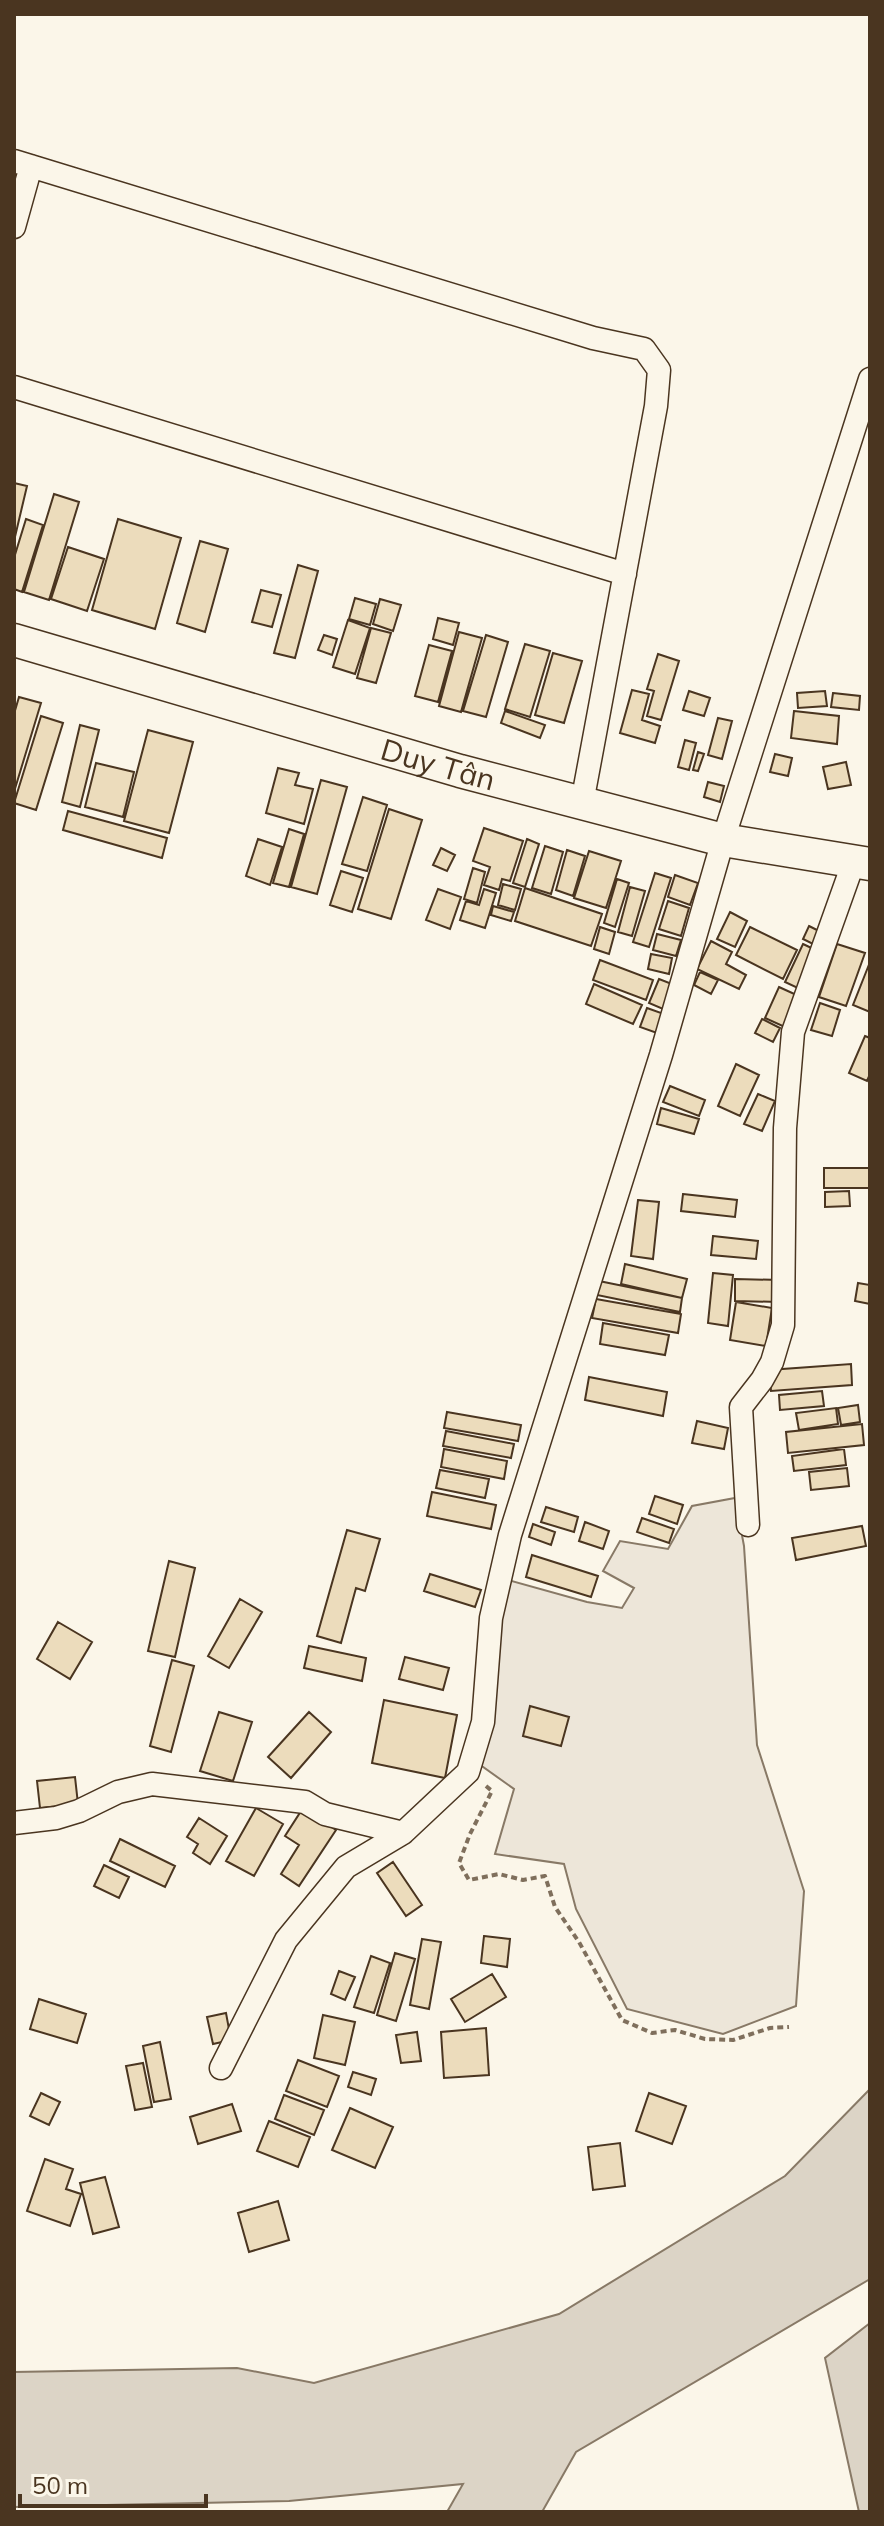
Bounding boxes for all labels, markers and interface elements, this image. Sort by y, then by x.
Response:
street label: Duy Tân [376,730,499,798]
scale bar [20,2458,206,2508]
text: 50 m [32,2470,88,2500]

